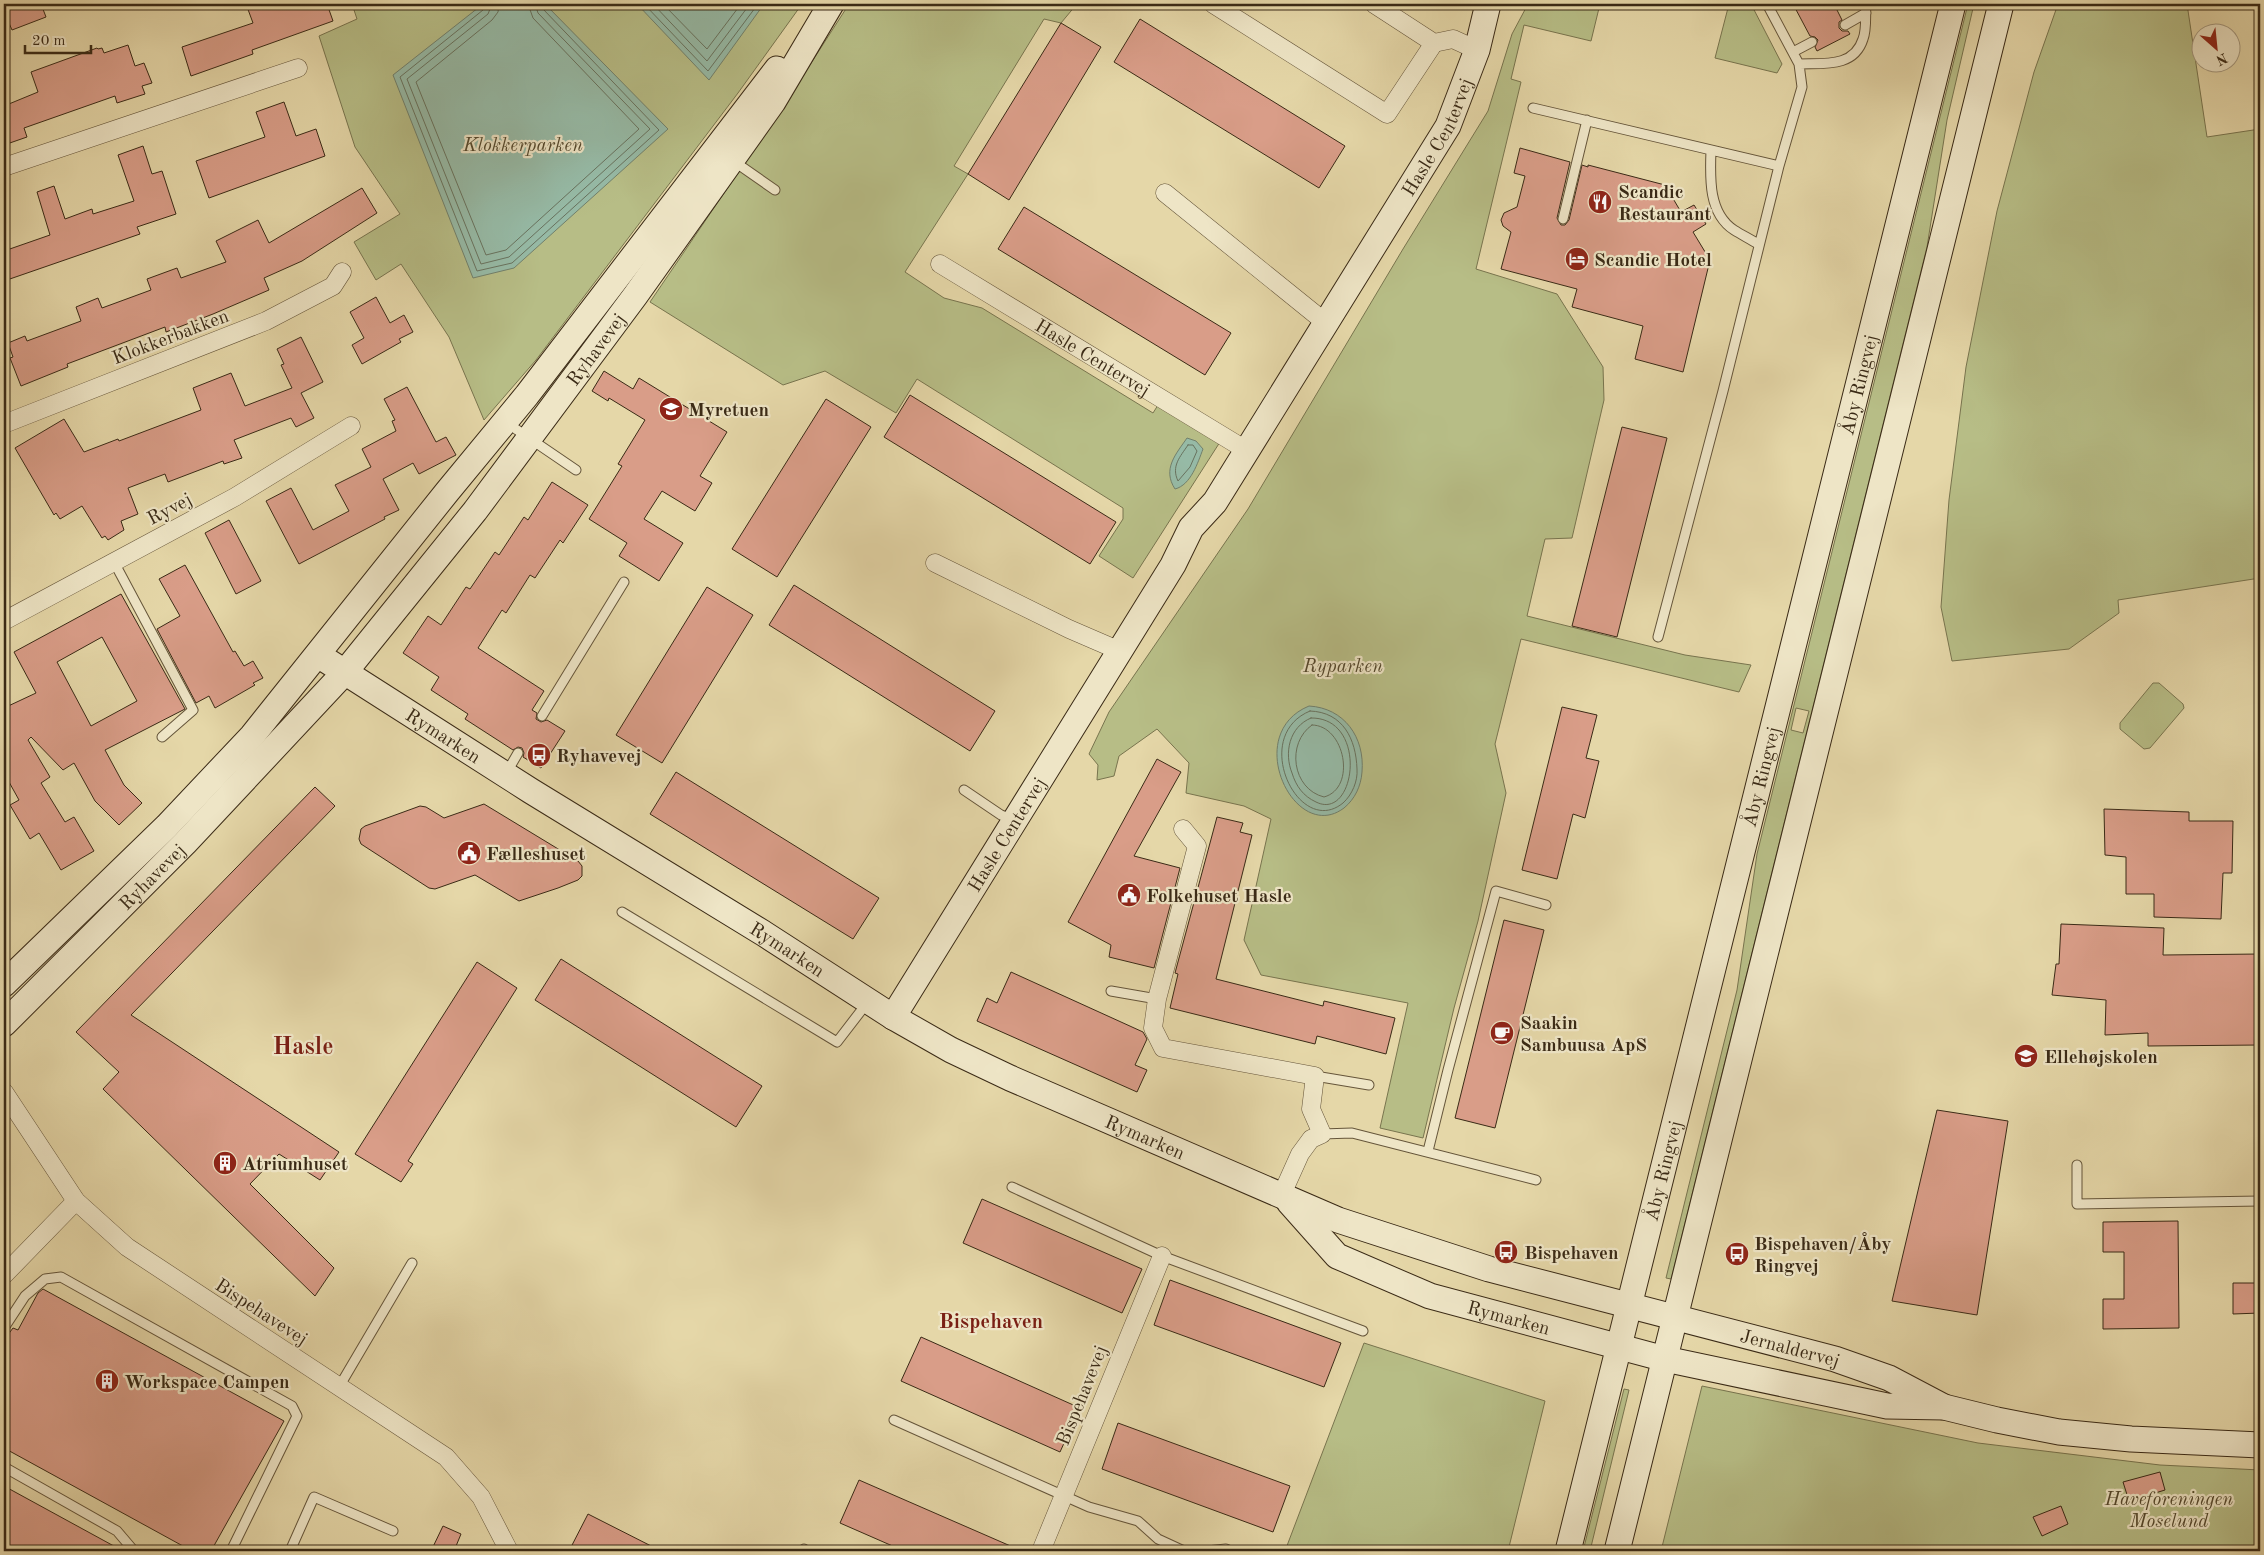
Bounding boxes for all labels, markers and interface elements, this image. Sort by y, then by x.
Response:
scale bar [25,22,91,54]
north arrow [2192,22,2242,72]
text: 20 m [32,34,66,49]
text: N [2213,50,2229,67]
street label: Hasle Centervej [1400,76,1477,200]
park label: Klokkerparken [462,137,583,156]
place label: Scandic Restaurant [1618,184,1711,225]
restaurant icon: Scandic Restaurant [1587,189,1613,215]
hotel icon: Scandic Hotel [1564,246,1590,272]
place label: Scandic Hotel [1594,252,1712,271]
street label: Klokkerbakken [110,307,232,369]
street label: Ryhavevej [565,311,630,390]
street label: Hasle Centervej [1031,317,1152,401]
street label: Åby Ringvej [1834,333,1882,437]
school or university icon: Myretuen [658,396,684,422]
place label: Myretuen [688,402,769,421]
street label: Ryvej [145,491,196,530]
park label: Ryparken [1302,658,1383,677]
street label: Rymarken [401,706,483,768]
street label: Åby Ringvej [1737,725,1785,829]
bus stop icon: Ryhavevej [526,742,552,768]
place label: Ryhavevej [556,748,641,767]
street label: Hasle Centervej [966,775,1051,896]
public building icon: Fælleshuset [456,840,482,866]
street label: Ryhavevej [117,841,190,915]
place label: Fælleshuset [486,846,585,865]
public building icon: Folkehuset Hasle [1116,882,1142,908]
place label: Folkehuset Hasle [1146,888,1292,907]
street label: Rymarken [746,920,827,982]
place label: Saakin Sambuusa ApS [1520,1015,1647,1056]
cafe icon: Saakin Sambuusa ApS [1489,1020,1515,1046]
district label: Hasle [272,1036,334,1060]
school or university icon: Ellehøjskolen [2013,1043,2039,1069]
place label: Ellehøjskolen [2044,1049,2158,1068]
street label: Rymarken [1102,1113,1187,1164]
street label: Åby Ringvej [1639,1119,1687,1223]
building icon: Atriumhuset [212,1150,238,1176]
place label: Atriumhuset [242,1156,348,1175]
place label: Bispehaven/Åby Ringvej [1754,1232,1891,1277]
bus stop icon: Bispehaven [1493,1239,1519,1265]
bus stop icon: Bispehaven/Åby Ringvej [1724,1241,1750,1267]
place label: Bispehaven [1524,1245,1619,1264]
street label: Bispehavevej [211,1276,310,1350]
street label: Rymarken [1465,1299,1552,1340]
district label: Bispehaven [939,1312,1043,1333]
street label: Jernaldervej [1738,1328,1842,1372]
street label: Bispehavevej [1055,1343,1112,1449]
building icon: Workspace Campen [94,1368,120,1394]
place label: Workspace Campen [124,1374,290,1393]
park label: Haveforeningen Moselund [2104,1491,2233,1532]

